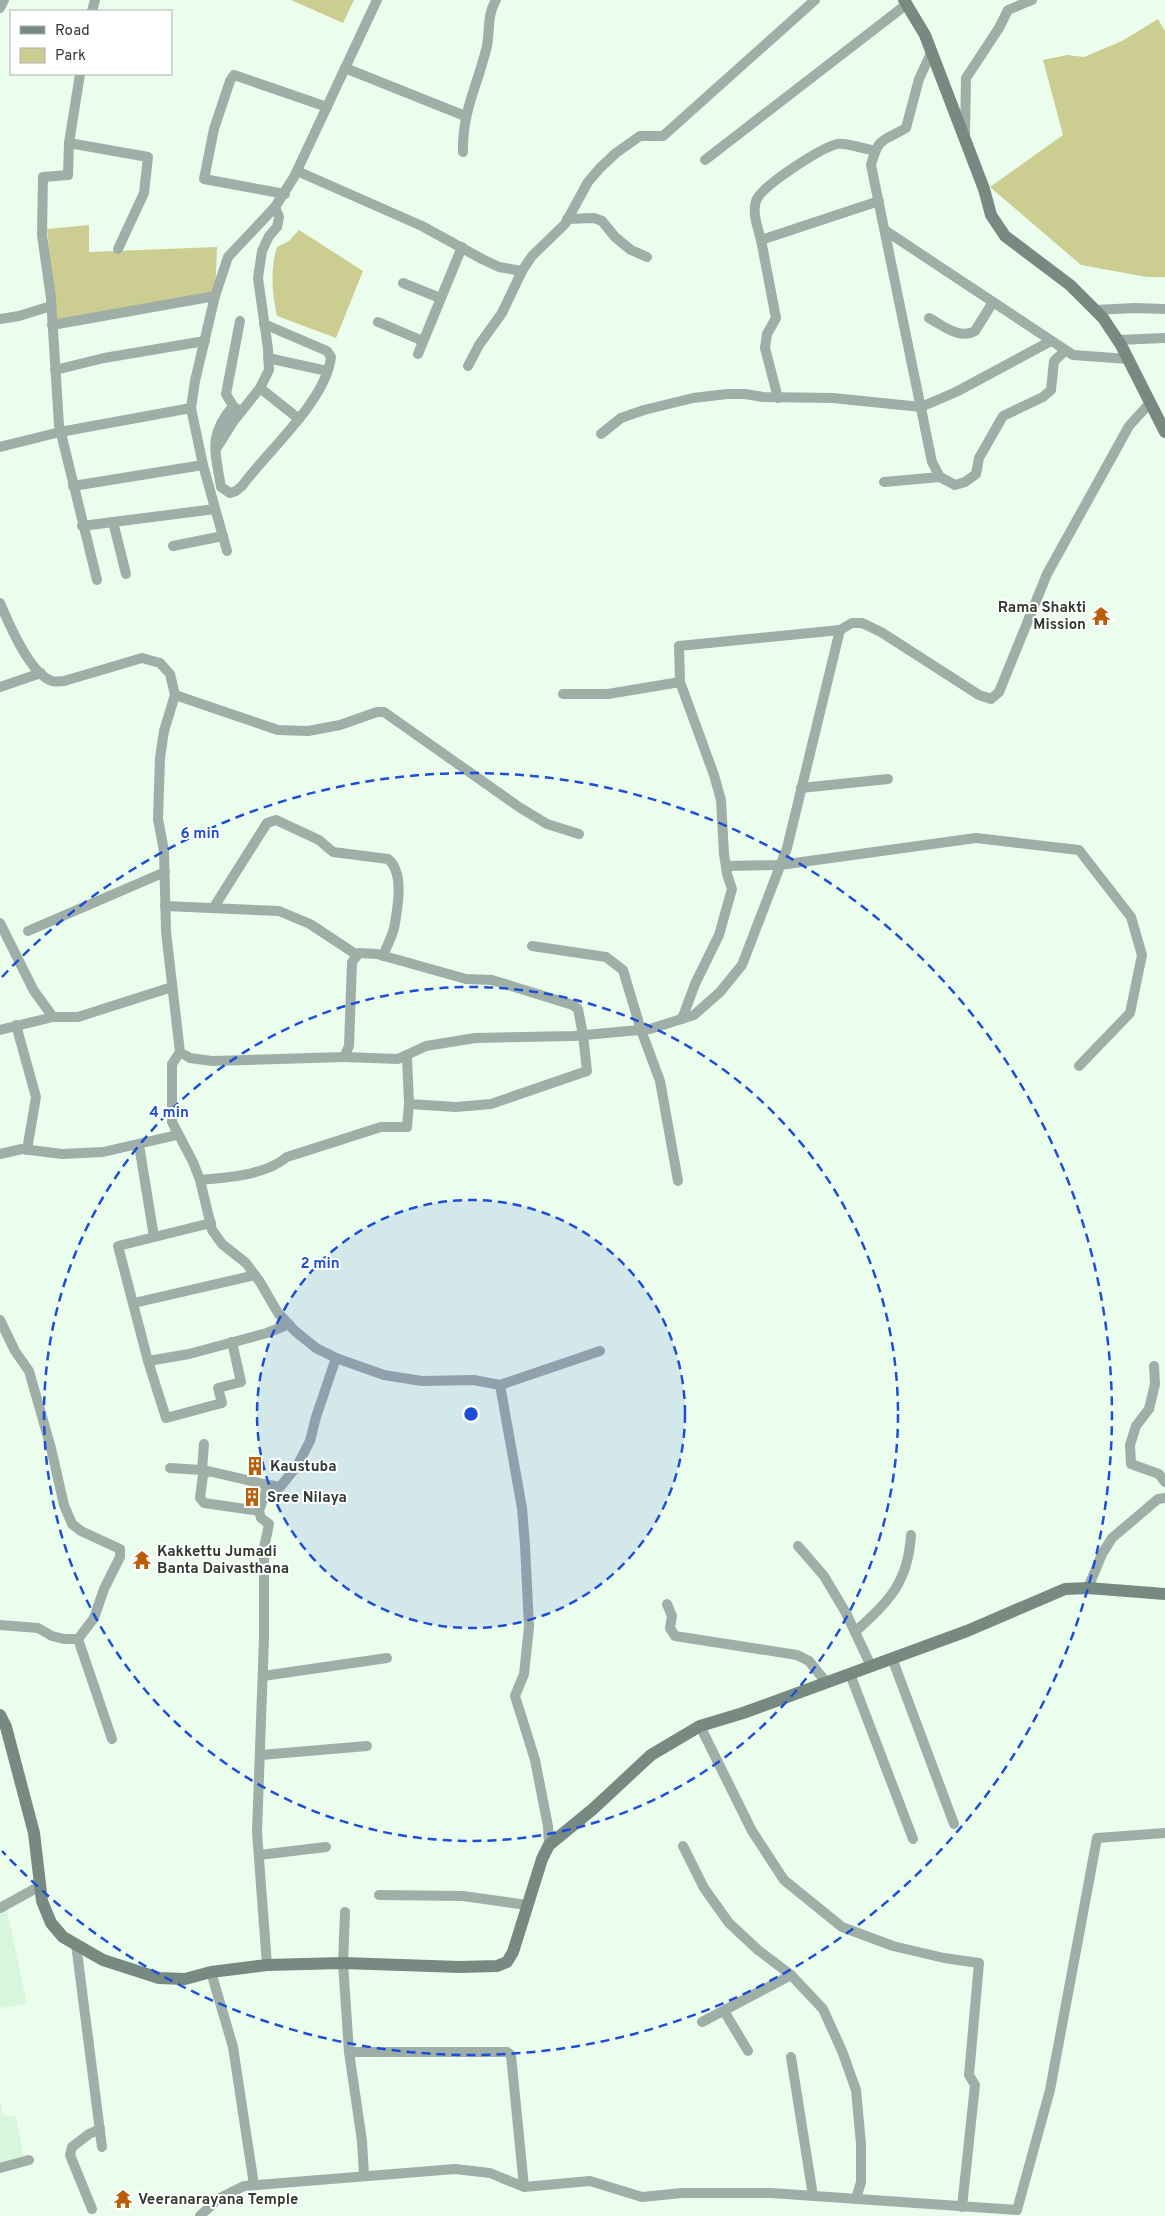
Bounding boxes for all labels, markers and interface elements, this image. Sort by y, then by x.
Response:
legend [10,10,172,75]
text: Road [55,22,90,41]
text: Park [55,47,86,66]
place label: Rama Shakti Mission [998,599,1086,635]
temple icon: Rama Shakti Mission [1090,605,1112,627]
text: 6 min [180,825,220,844]
text: 4 min [149,1104,189,1123]
text: 2 min [300,1255,340,1274]
centre of rings [462,1405,480,1423]
building icon: Kaustuba [244,1455,266,1477]
place label: Kaustuba [270,1458,337,1477]
building icon: Sree Nilaya [241,1486,263,1508]
place label: Sree Nilaya [267,1489,347,1508]
place label: Kakkettu Jumadi Banta Daivasthana [157,1543,289,1579]
temple icon: Kakkettu Jumadi Banta Daivasthana [131,1549,153,1571]
temple icon: Veeranarayana Temple [112,2188,134,2210]
place label: Veeranarayana Temple [138,2191,298,2210]

